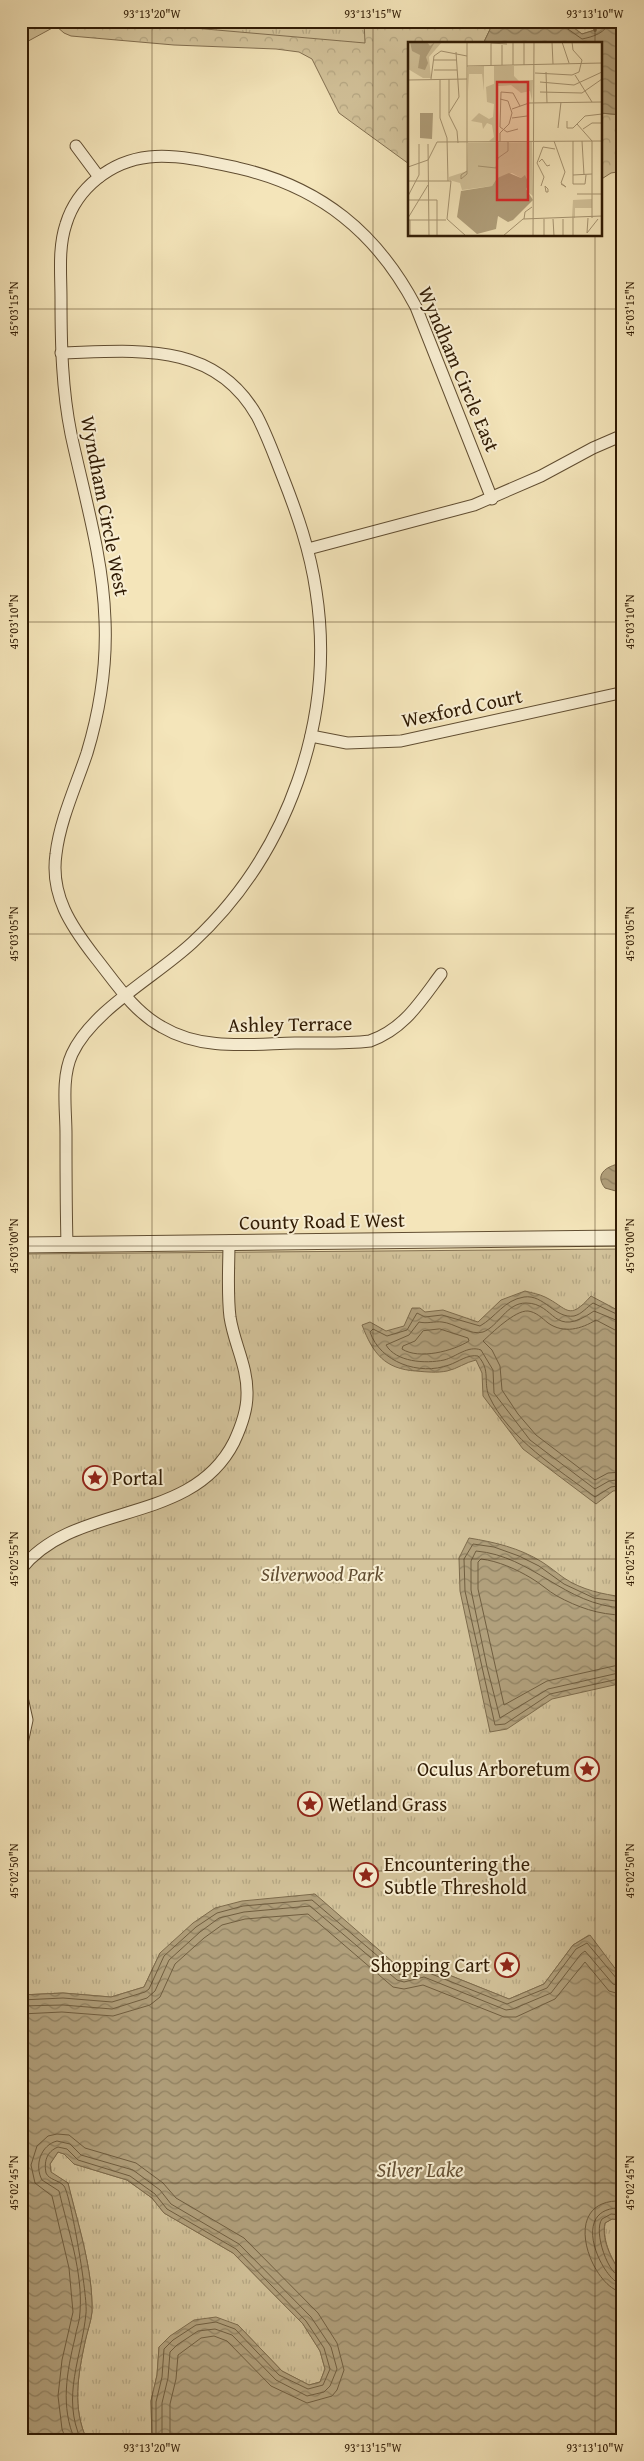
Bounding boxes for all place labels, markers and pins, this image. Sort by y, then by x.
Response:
place label: Portal [112,1463,164,1492]
place icon: Portal [82,1465,108,1491]
place label: Oculus Arboretum [417,1754,571,1783]
place icon: Oculus Arboretum [574,1756,600,1782]
place label: Wetland Grass [328,1789,447,1818]
place icon: Wetland Grass [297,1791,323,1817]
place label: Encountering the Subtle Threshold [384,1849,530,1901]
place icon: Encountering the Subtle Threshold [353,1862,379,1888]
place label: Shopping Cart [370,1950,490,1979]
place icon: Shopping Cart [494,1952,520,1978]

